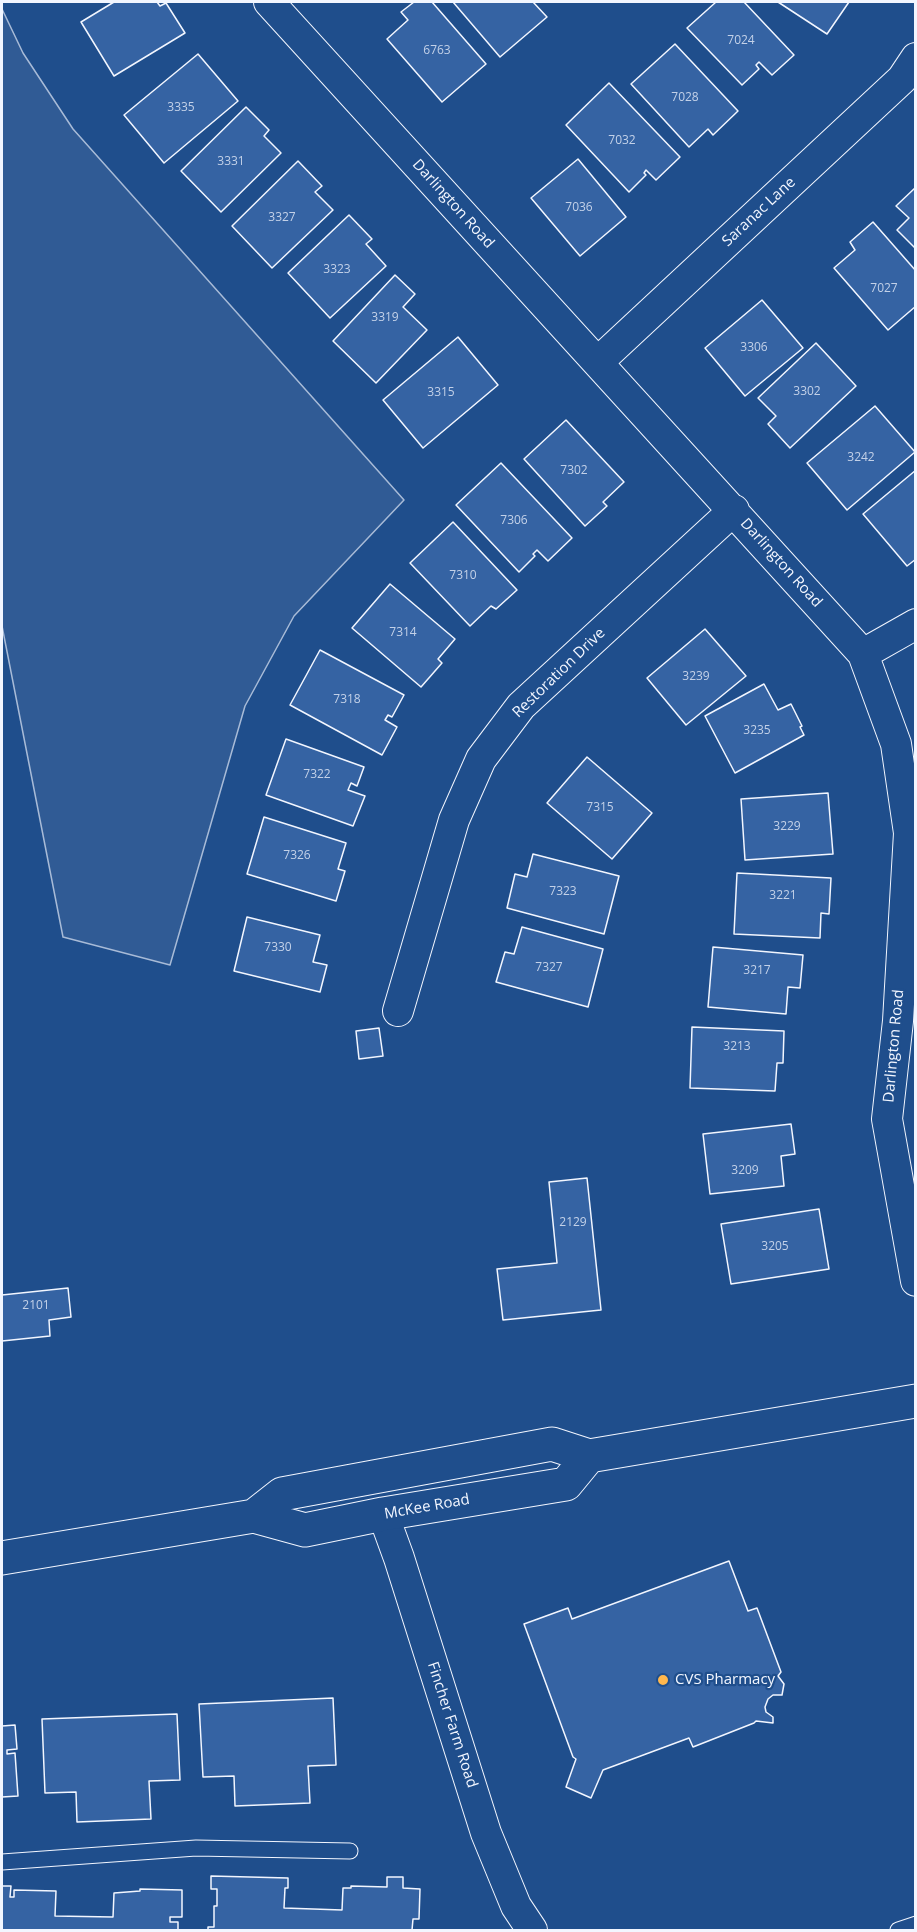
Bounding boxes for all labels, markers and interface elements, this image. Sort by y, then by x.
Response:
house number: 7024 [727,34,755,48]
house number: 6763 [423,44,451,58]
house number: 7028 [671,91,699,105]
house number: 3335 [167,101,195,115]
house number: 7032 [608,134,636,148]
house number: 3331 [217,155,245,169]
street label: Darlington Road [408,156,498,252]
street label: Saranac Lane [719,174,799,250]
house number: 7036 [565,201,593,215]
house number: 3327 [268,211,296,225]
house number: 3323 [323,263,351,277]
house number: 7027 [870,282,898,296]
house number: 3319 [371,311,399,325]
house number: 3306 [740,341,768,355]
house number: 3302 [793,385,821,399]
house number: 3315 [427,386,455,400]
house number: 3242 [847,451,875,465]
house number: 7302 [560,464,588,478]
house number: 7306 [500,514,528,528]
street label: Darlington Road [736,515,826,611]
house number: 7310 [449,569,477,583]
street label: Restoration Drive [509,624,609,722]
house number: 7314 [389,626,417,640]
house number: 3239 [682,670,710,684]
house number: 7318 [333,693,361,707]
house number: 3235 [743,724,771,738]
house number: 7322 [303,768,331,782]
house number: 7315 [586,801,614,815]
house number: 3229 [773,820,801,834]
house number: 7326 [283,849,311,863]
house number: 7323 [549,885,577,899]
house number: 3221 [769,889,797,903]
house number: 7330 [264,941,292,955]
house number: 7327 [535,961,563,975]
house number: 3217 [743,964,771,978]
street label: Darlington Road [880,989,908,1103]
house number: 3213 [723,1040,751,1054]
house number: 3209 [731,1164,759,1178]
house number: 2129 [559,1216,587,1230]
house number: 3205 [761,1240,789,1254]
house number: 2101 [22,1299,50,1313]
street label: McKee Road [383,1491,471,1523]
street label: Fincher Farm Road [423,1660,481,1790]
place label: CVS Pharmacy [675,1671,775,1689]
marker: CVS Pharmacy [656,1673,670,1687]

